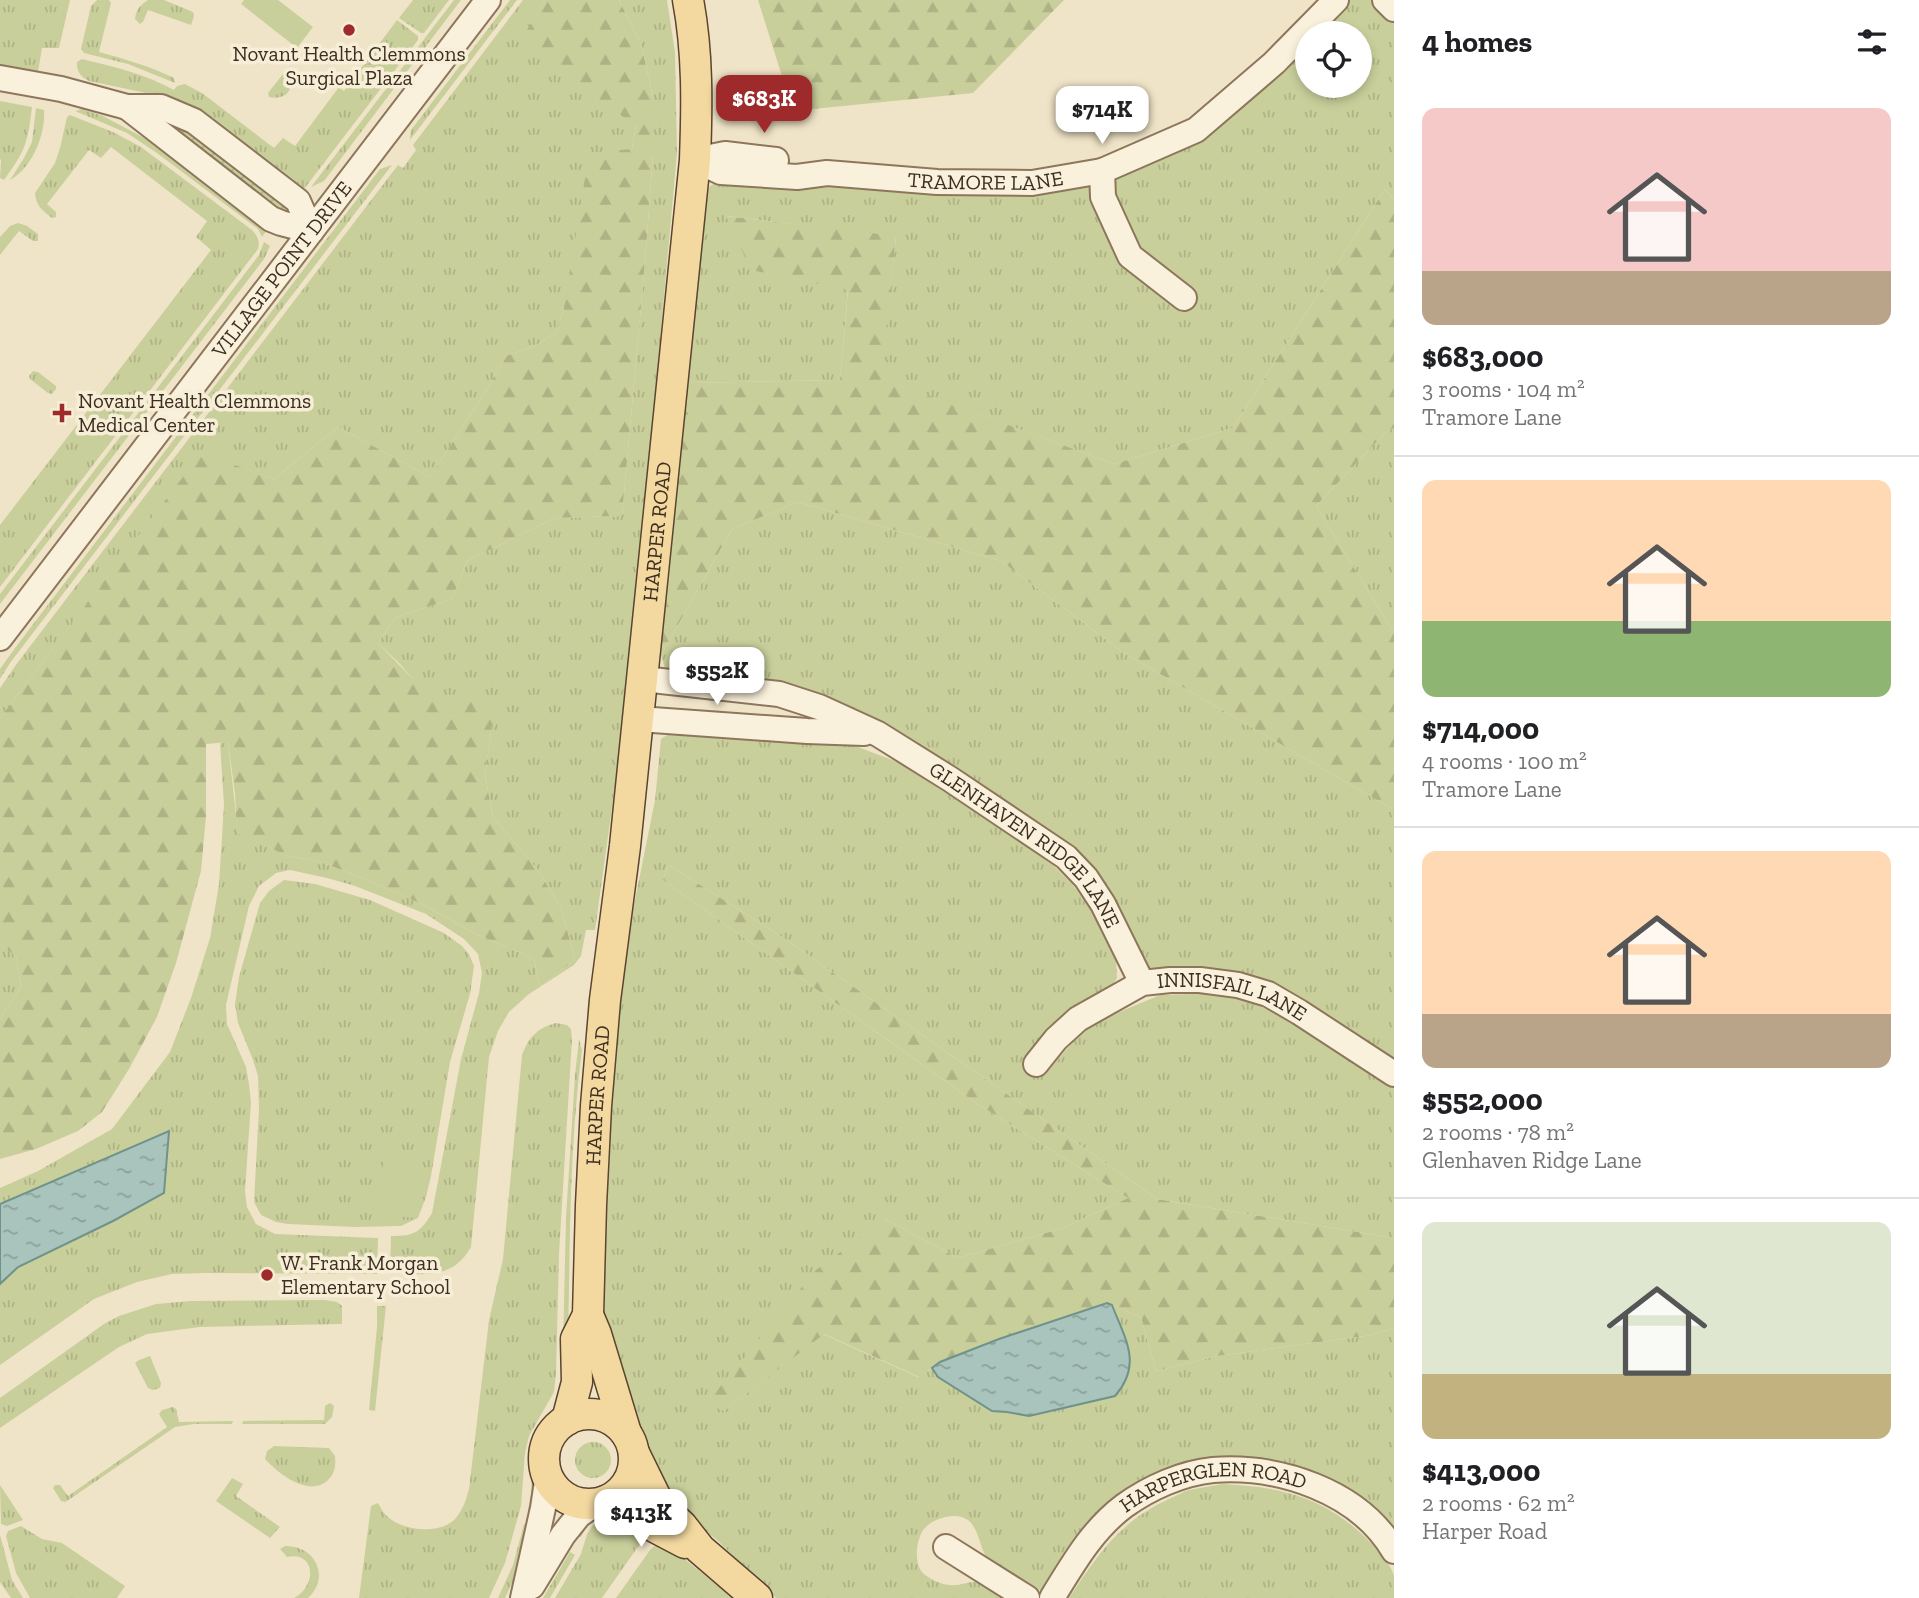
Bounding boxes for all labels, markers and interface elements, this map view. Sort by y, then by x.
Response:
map controls [1295,21,1372,98]
button: locate [1295,21,1372,98]
marker: Novant Health Clemmons Surgical Plaza [341,22,357,38]
icon: filters [1853,23,1891,61]
text: 4 homes [1422,24,1532,60]
place label: Novant Health Clemmons Surgical Plaza [232,41,466,90]
pin: $683K [715,76,813,135]
text: $683K [732,84,796,112]
pin: $714K [1053,86,1151,146]
text: $714K [1072,95,1132,123]
icon: home [1594,154,1720,280]
street label: TRAMORE LANE [907,165,1065,195]
street label: VILLAGE POINT DRIVE [206,176,357,363]
text: $683,000 [1422,339,1543,375]
text: 3 rooms · 104 m² [1422,375,1585,403]
place label: Novant Health Clemmons Medical Center [78,388,311,437]
marker: Novant Health Clemmons Medical Center [52,403,72,423]
text: Tramore Lane [1422,403,1562,431]
street label: HARPER ROAD [637,460,676,603]
icon: home [1594,526,1720,652]
pin: $552K [668,648,766,707]
text: $552K [685,656,749,684]
text: $714,000 [1422,711,1539,747]
text: 4 rooms · 100 m² [1422,747,1587,775]
street label: GLENHAVEN RIDGE LANE [925,756,1126,932]
text: Tramore Lane [1422,775,1562,803]
icon: home [1594,897,1720,1023]
street label: INNISFAIL LANE [1156,967,1312,1026]
street label: HARPER ROAD [580,1024,615,1166]
text: $552,000 [1422,1082,1543,1118]
text: 2 rooms · 78 m² [1422,1118,1574,1146]
text: Glenhaven Ridge Lane [1422,1146,1642,1174]
place label: W. Frank Morgan Elementary School [281,1250,451,1299]
marker: W. Frank Morgan Elementary School [259,1267,275,1283]
icon: home [1594,1268,1720,1394]
text: $413,000 [1422,1453,1540,1489]
street label: HARPERGLEN ROAD [1114,1456,1310,1517]
text: 2 rooms · 62 m² [1422,1489,1575,1517]
pin: $413K [592,1490,690,1549]
text: $413K [610,1498,672,1526]
text: Harper Road [1422,1517,1547,1545]

